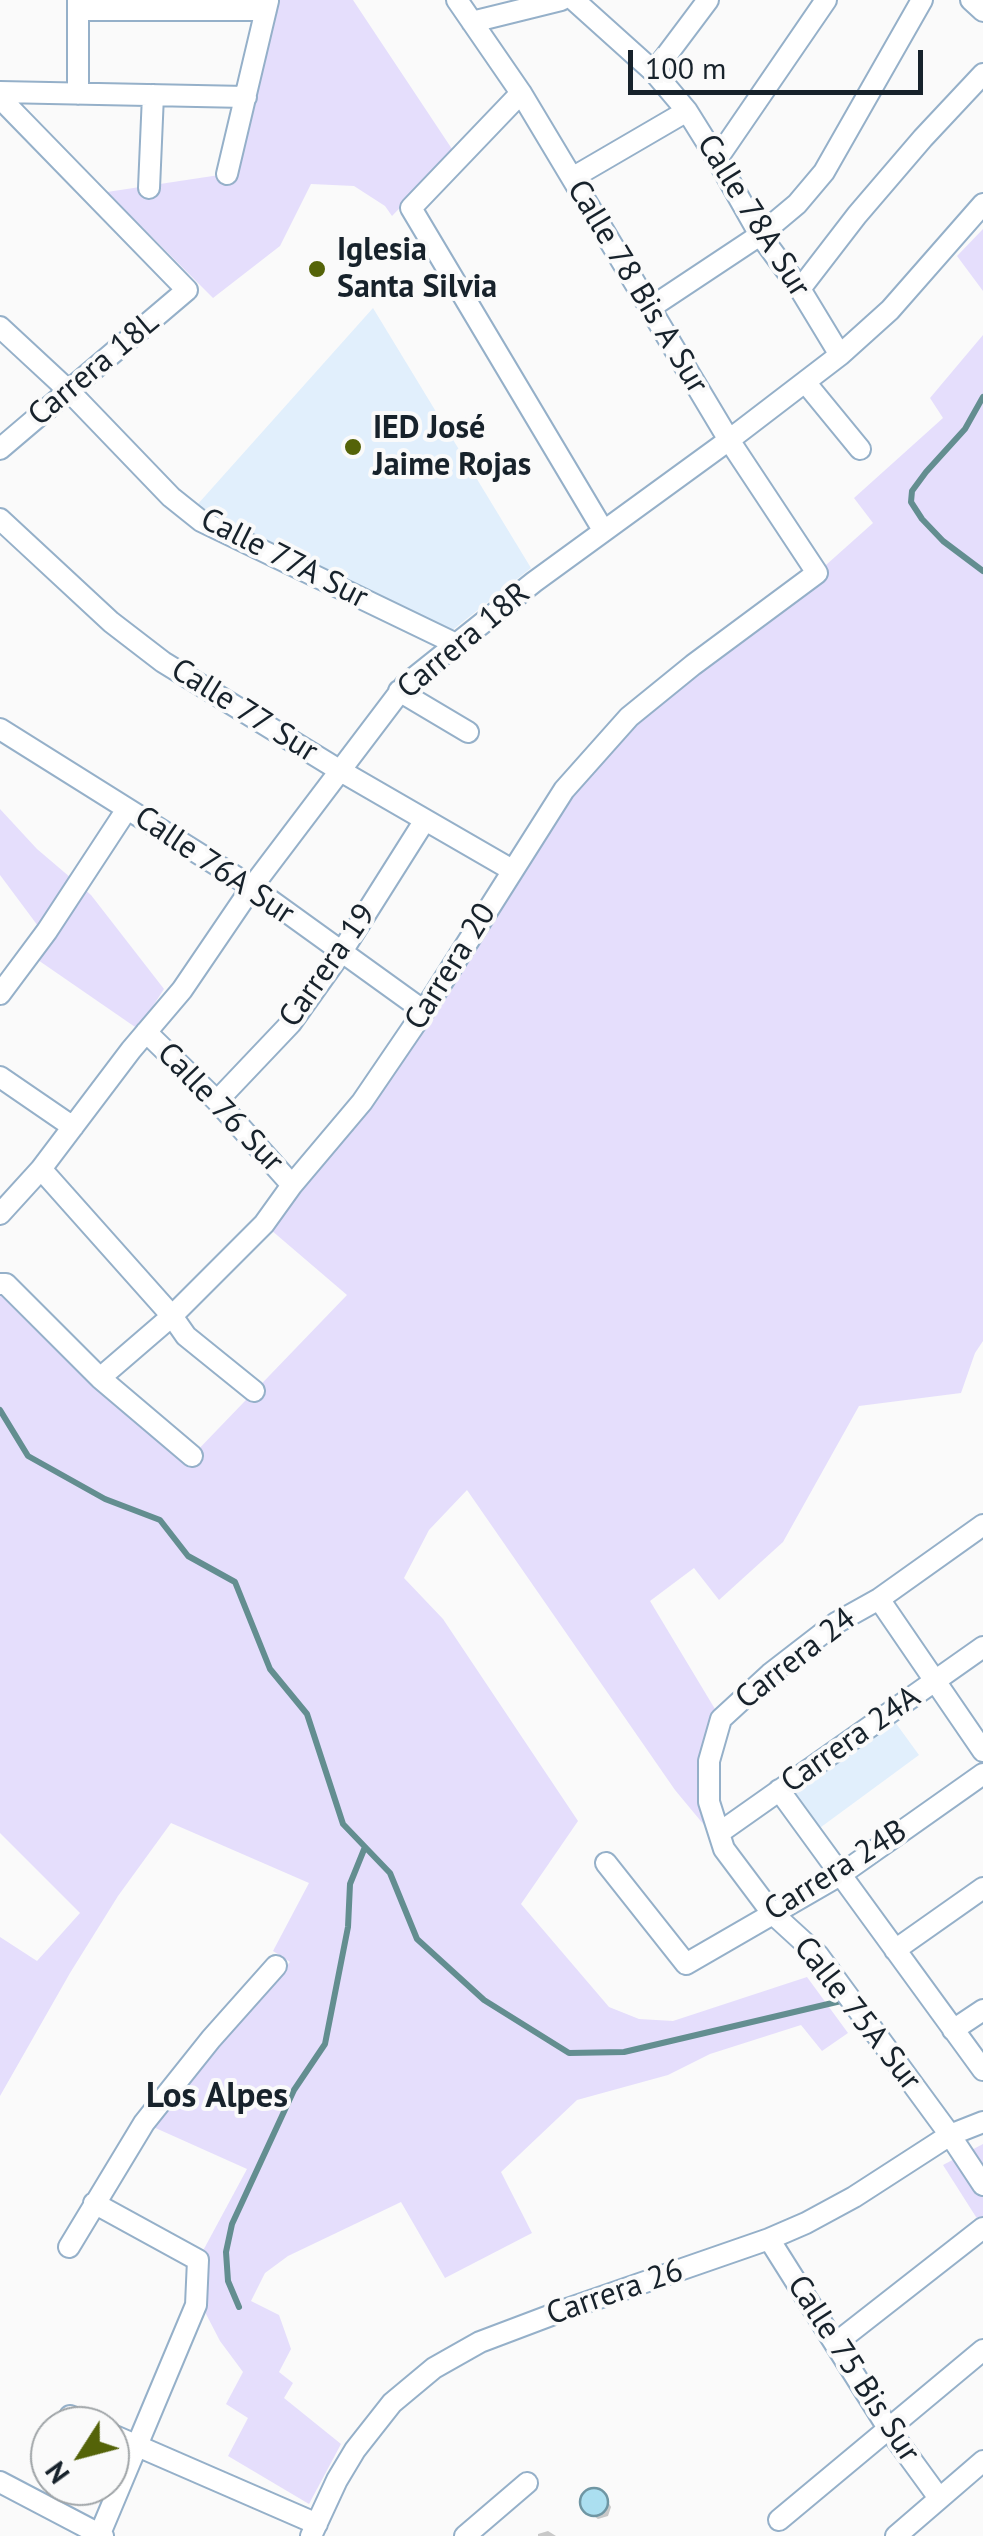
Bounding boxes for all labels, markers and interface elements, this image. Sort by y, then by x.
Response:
scale bar [633,30,928,92]
text: 100 m [645,48,726,87]
street label: Calle 78A Sur [688,128,818,304]
street label: Calle 78 Bis A Sur [558,173,716,401]
place label: Iglesia Santa Silvia [337,232,497,307]
marker: Iglesia Santa Silvia [306,258,328,280]
street label: Carrera 18L [21,303,167,435]
place label: IED José Jaime Rojas [373,410,531,485]
marker: IED José Jaime Rojas [342,436,364,458]
street label: Calle 77A Sur [194,500,374,618]
street label: Carrera 18R [390,575,538,707]
street label: Calle 77 Sur [164,651,324,771]
street label: Calle 76A Sur [127,799,301,933]
street label: Carrera 19 [272,897,384,1035]
street label: Carrera 20 [397,897,505,1037]
street label: Calle 76 Sur [149,1035,291,1181]
street label: Carrera 24 [728,1600,864,1718]
street label: Carrera 24A [774,1678,928,1802]
street label: Carrera 24B [758,1812,914,1930]
street label: Calle 75A Sur [785,1930,929,2098]
district label: Los Alpes [146,2076,288,2118]
street label: Carrera 26 [542,2252,688,2334]
street label: Calle 75 Bis Sur [778,2268,928,2470]
north arrow [30,2406,130,2506]
text: N [37,2454,77,2491]

